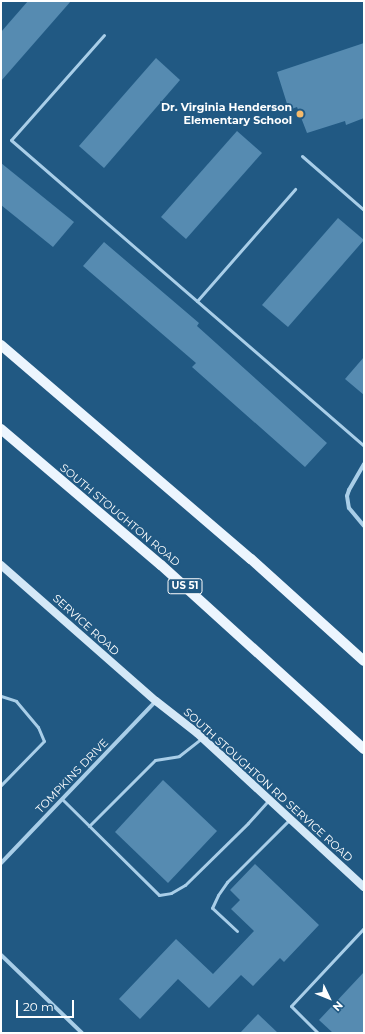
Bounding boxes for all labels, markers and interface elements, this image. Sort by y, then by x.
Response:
place label: Dr. Virginia Henderson Elementary School [161,101,292,127]
marker: Dr. Virginia Henderson Elementary School [295,109,305,119]
street label: SOUTH STOUGHTON ROAD [57,461,183,569]
road number: US 51 [167,578,203,594]
street label: SERVICE ROAD [50,592,122,658]
street label: SOUTH STOUGHTON RD SERVICE ROAD [181,705,355,865]
street label: TOMPKINS DRIVE [33,736,111,816]
north arrow [309,978,349,1018]
scale bar [18,992,76,1018]
text: N [330,998,346,1014]
text: 20 m [23,999,54,1014]

